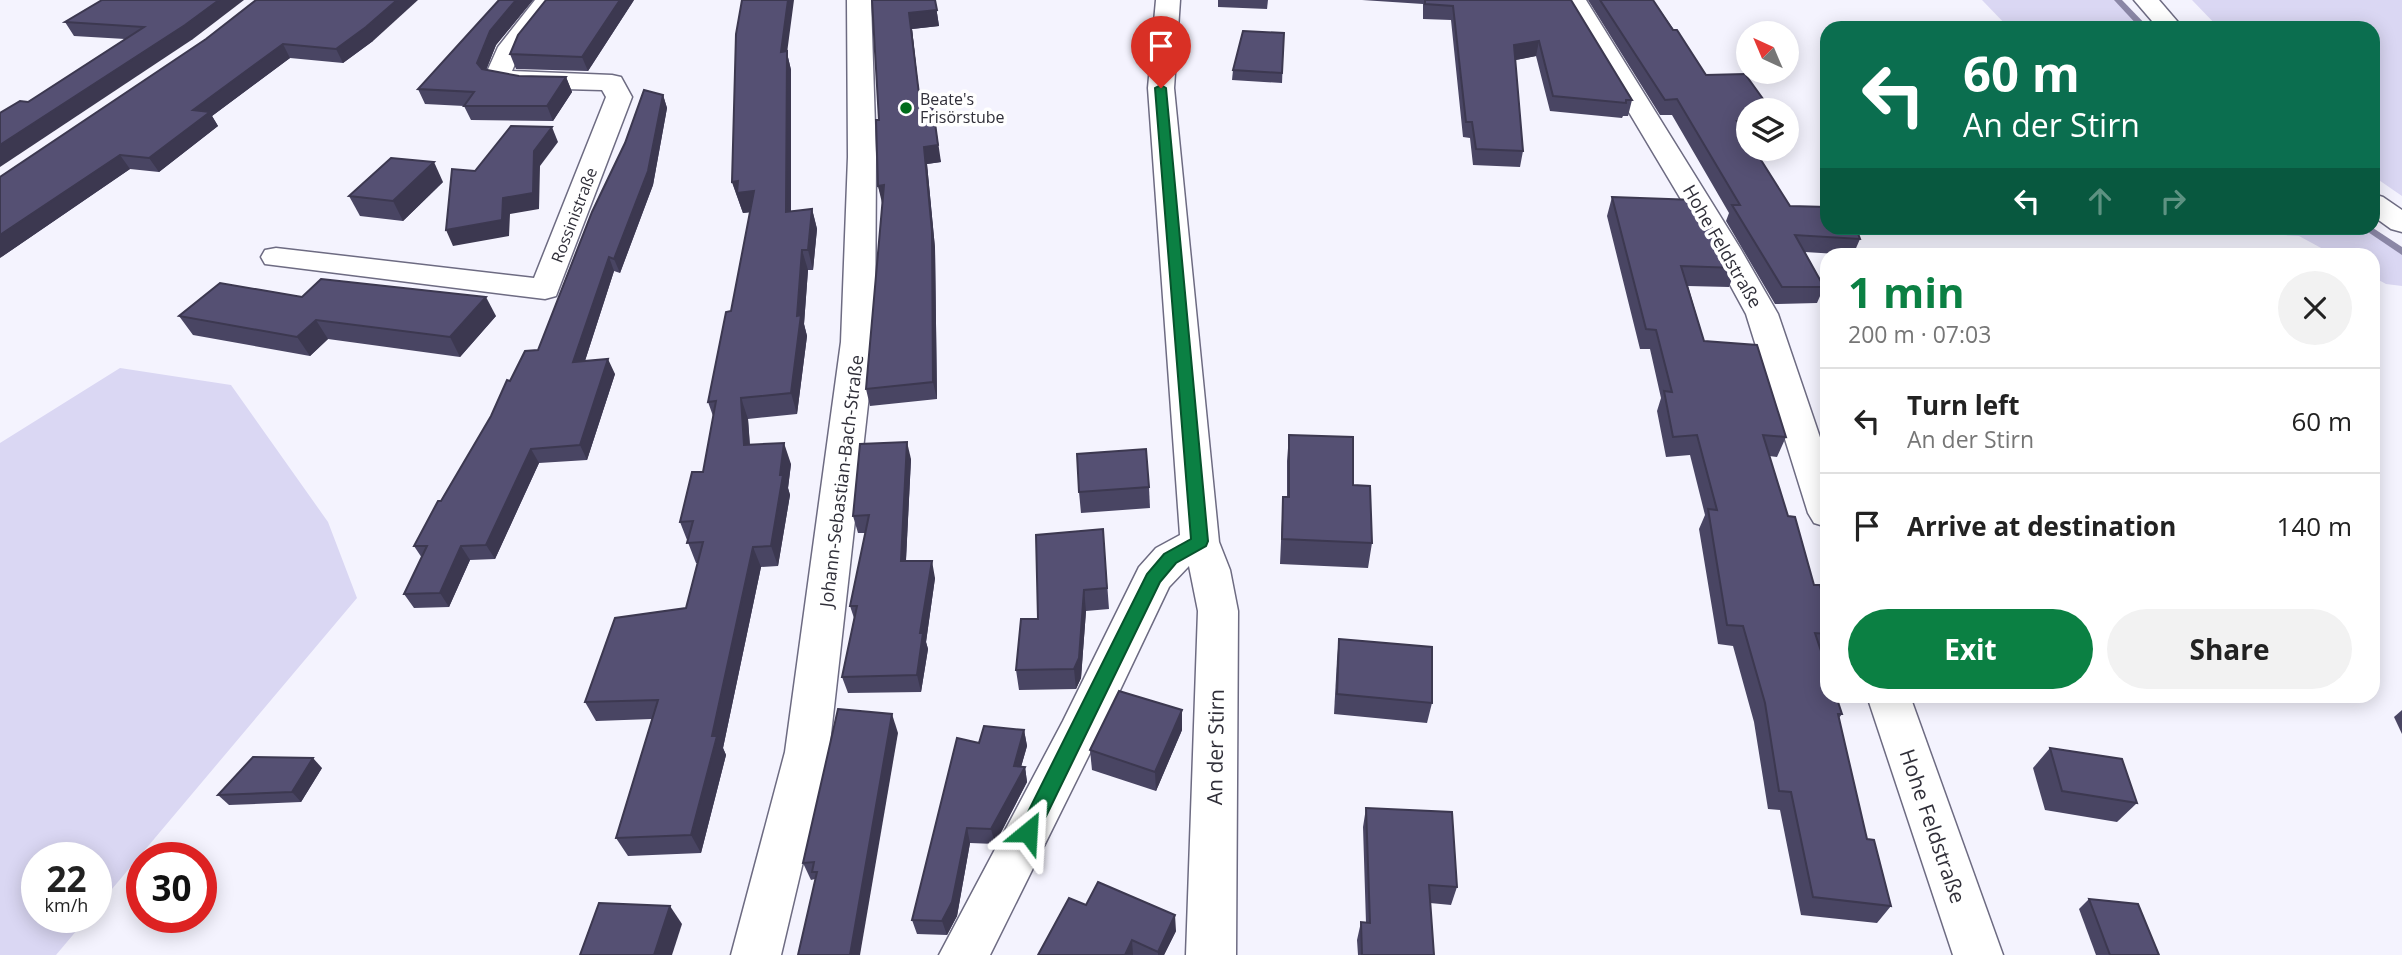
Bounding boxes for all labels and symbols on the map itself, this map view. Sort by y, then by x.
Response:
pin [1131,16,1191,88]
north arrow [1736,21,1799,84]
place label: Beate's Frisörstube [920,88,1005,128]
marker: Beate's Frisörstube [898,100,914,116]
street label: Rossinistraße [546,164,602,266]
street label: Hohe Feldstraße [1678,180,1768,312]
street label: Johann-Sebastian-Bach-Straße [813,353,868,610]
street label: An der Stirn [1200,689,1230,805]
street label: Hohe Feldstraße [1893,745,1973,907]
position arrow [991,795,1065,869]
speed limit sign: 30 [126,842,217,933]

